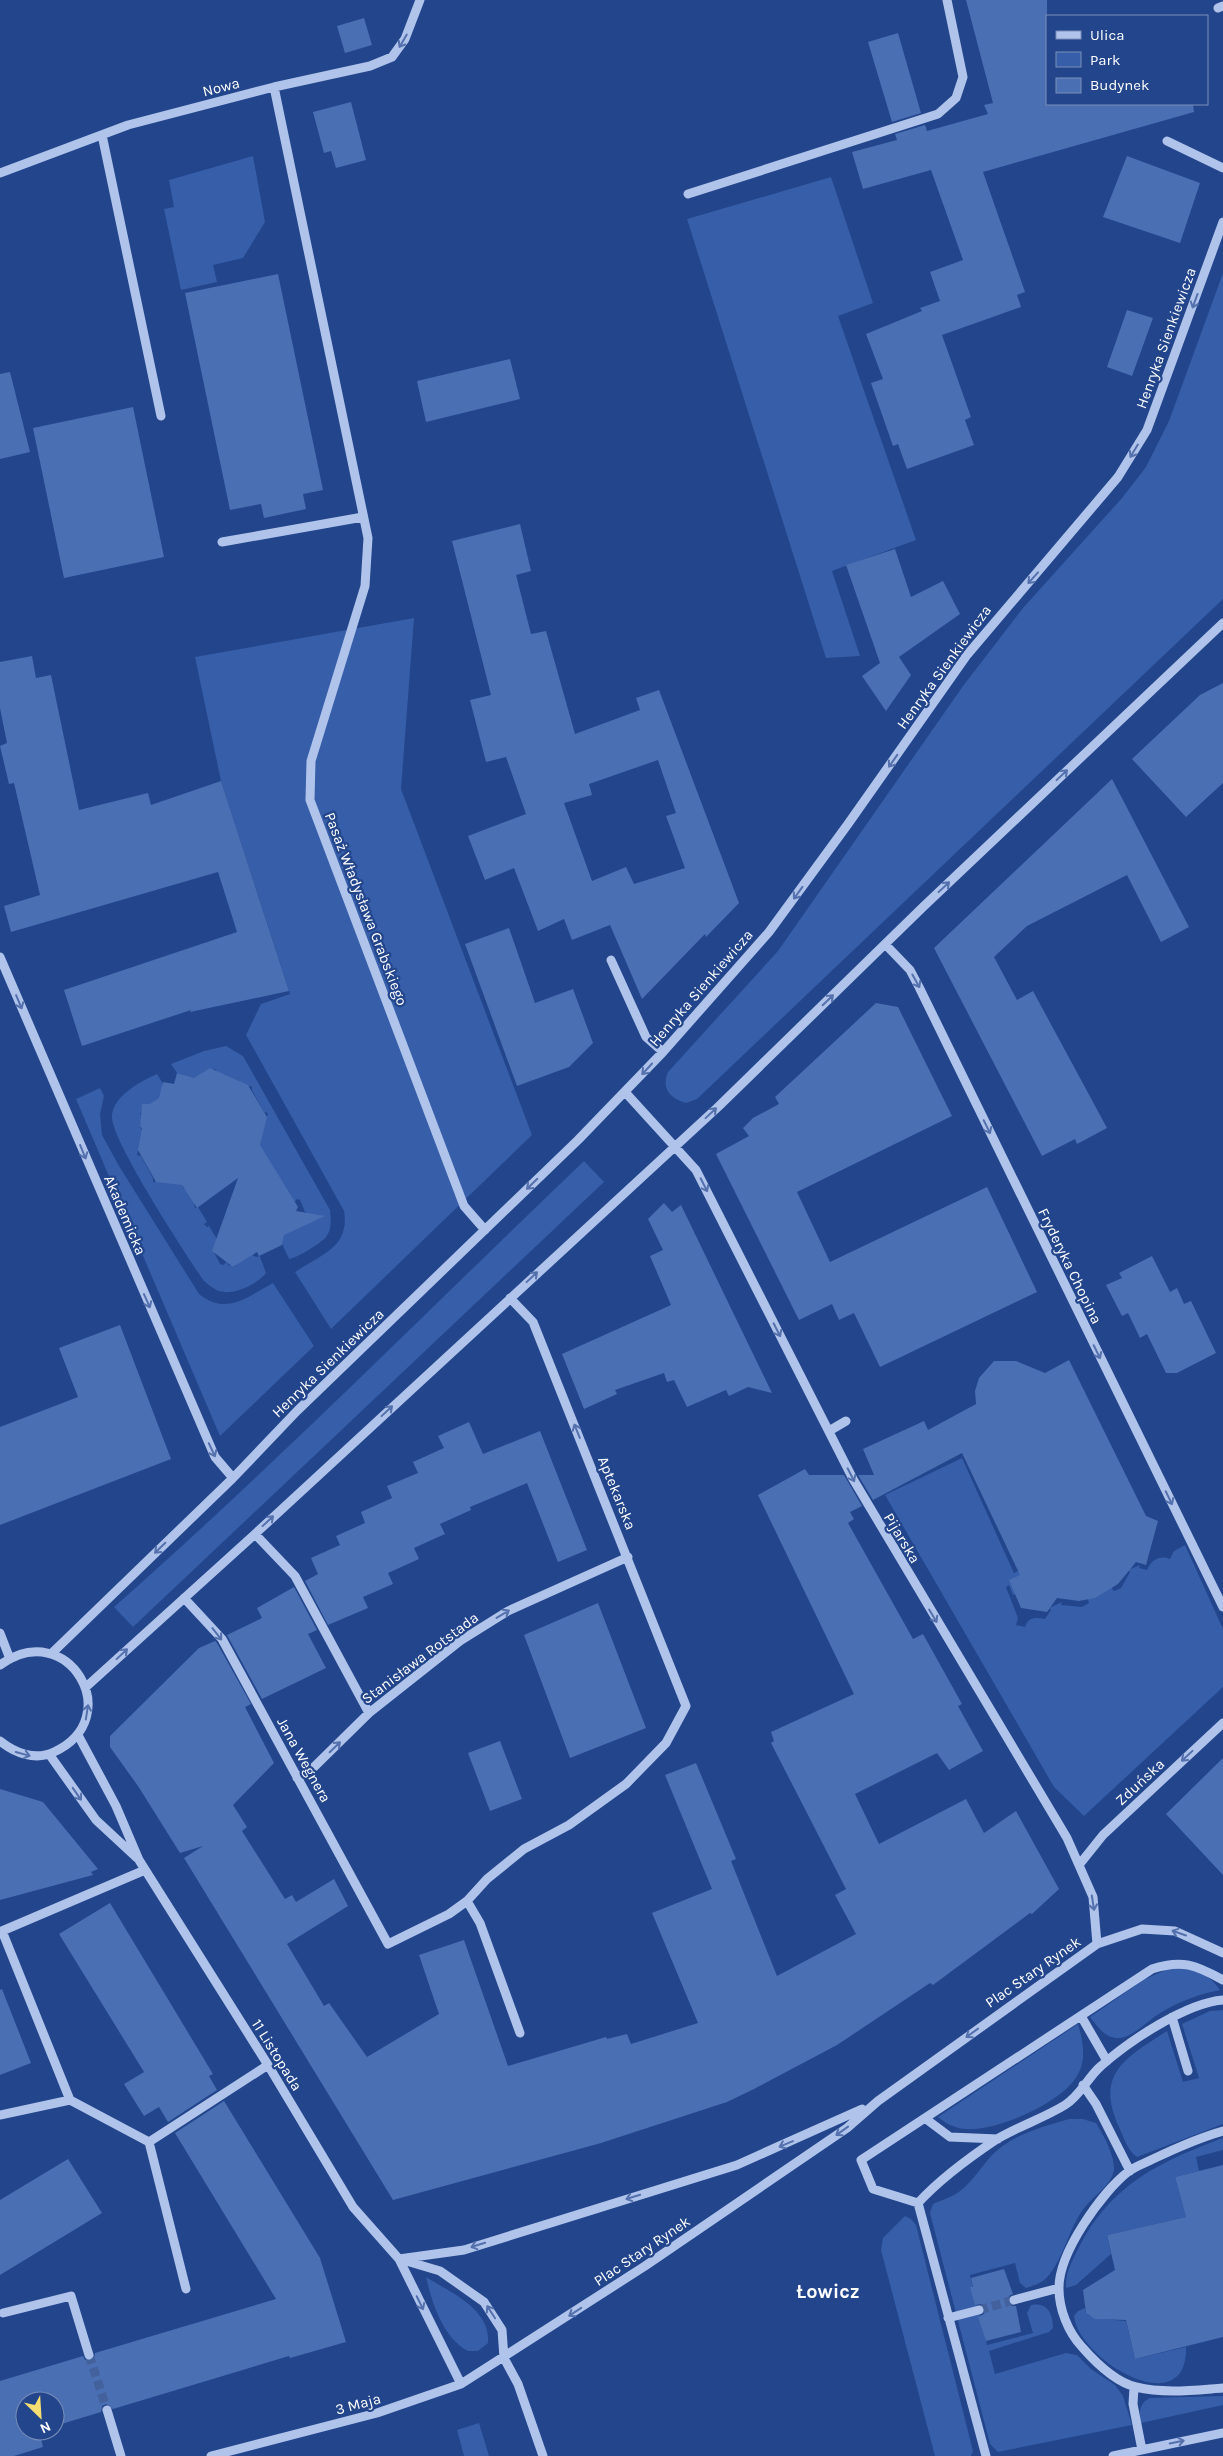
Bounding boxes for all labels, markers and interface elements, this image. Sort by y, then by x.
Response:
legend [1046,15,1208,105]
text: Ulica [1090,26,1124,44]
one-way arrow [398,33,408,47]
text: Park [1090,51,1120,69]
street label: Nowa [201,74,241,100]
text: Budynek [1090,76,1149,94]
street label: Henryka Sienkiewicza [1132,265,1200,411]
one-way arrow [1190,293,1199,308]
one-way arrow [1129,444,1139,458]
one-way arrow [1027,571,1038,584]
street label: Henryka Sienkiewicza [893,602,995,732]
one-way arrow [888,754,898,768]
one-way arrow [1056,769,1069,781]
street label: Pasaż Władysława Grabskiego [321,810,411,1008]
one-way arrow [938,881,950,893]
one-way arrow [792,886,803,899]
street label: Henryka Sienkiewicza [645,926,757,1050]
one-way arrow [911,974,921,989]
one-way arrow [15,994,25,1009]
one-way arrow [821,994,834,1006]
one-way arrow [641,1063,653,1076]
one-way arrow [705,1107,717,1119]
one-way arrow [983,1119,992,1134]
one-way arrow [79,1144,88,1159]
street label: Akademicka [100,1172,150,1258]
one-way arrow [526,1178,538,1190]
one-way arrow [699,1178,709,1193]
street label: Fryderyka Chopina [1034,1205,1106,1327]
one-way arrow [526,1271,539,1283]
one-way arrow [142,1293,152,1308]
street label: Henryka Sienkiewicza [268,1305,388,1421]
one-way arrow [772,1323,782,1338]
one-way arrow [1093,1344,1102,1359]
one-way arrow [381,1405,394,1417]
one-way arrow [572,1424,581,1439]
one-way arrow [208,1442,217,1457]
street label: Aptekarska [594,1454,640,1532]
one-way arrow [847,1467,856,1482]
one-way arrow [1164,1490,1174,1505]
street label: Pijarska [880,1509,924,1567]
one-way arrow [262,1515,275,1527]
one-way arrow [154,1542,167,1554]
street label: Stanisława Rotstada [358,1608,482,1708]
one-way arrow [928,1608,938,1622]
one-way arrow [495,1609,509,1619]
one-way arrow [212,1627,223,1640]
one-way arrow [115,1648,128,1660]
one-way arrow [82,1704,92,1720]
street label: Jana Wegnera [273,1714,335,1806]
one-way arrow [328,1741,341,1753]
one-way arrow [15,1749,31,1759]
one-way arrow [1181,1750,1194,1762]
street label: Zduńska [1112,1755,1168,1809]
one-way arrow [72,1787,82,1801]
one-way arrow [1088,1894,1098,1910]
one-way arrow [1171,1928,1187,1938]
street label: Plac Stary Rynek [982,1932,1084,2012]
street label: 11 Listopada [248,2016,306,2094]
one-way arrow [965,2028,979,2038]
one-way arrow [835,2126,849,2136]
one-way arrow [779,2140,794,2150]
one-way arrow [626,2193,642,2203]
street label: Plac Stary Rynek [590,2212,694,2290]
one-way arrow [470,2241,486,2251]
district label: Łowicz [796,2280,860,2303]
one-way arrow [416,2295,425,2310]
one-way arrow [486,2306,496,2320]
one-way arrow [568,2307,582,2317]
street label: 3 Maja [333,2389,383,2419]
north arrow [15,2391,65,2441]
text: N [37,2418,53,2437]
one-way arrow [1169,2437,1185,2446]

